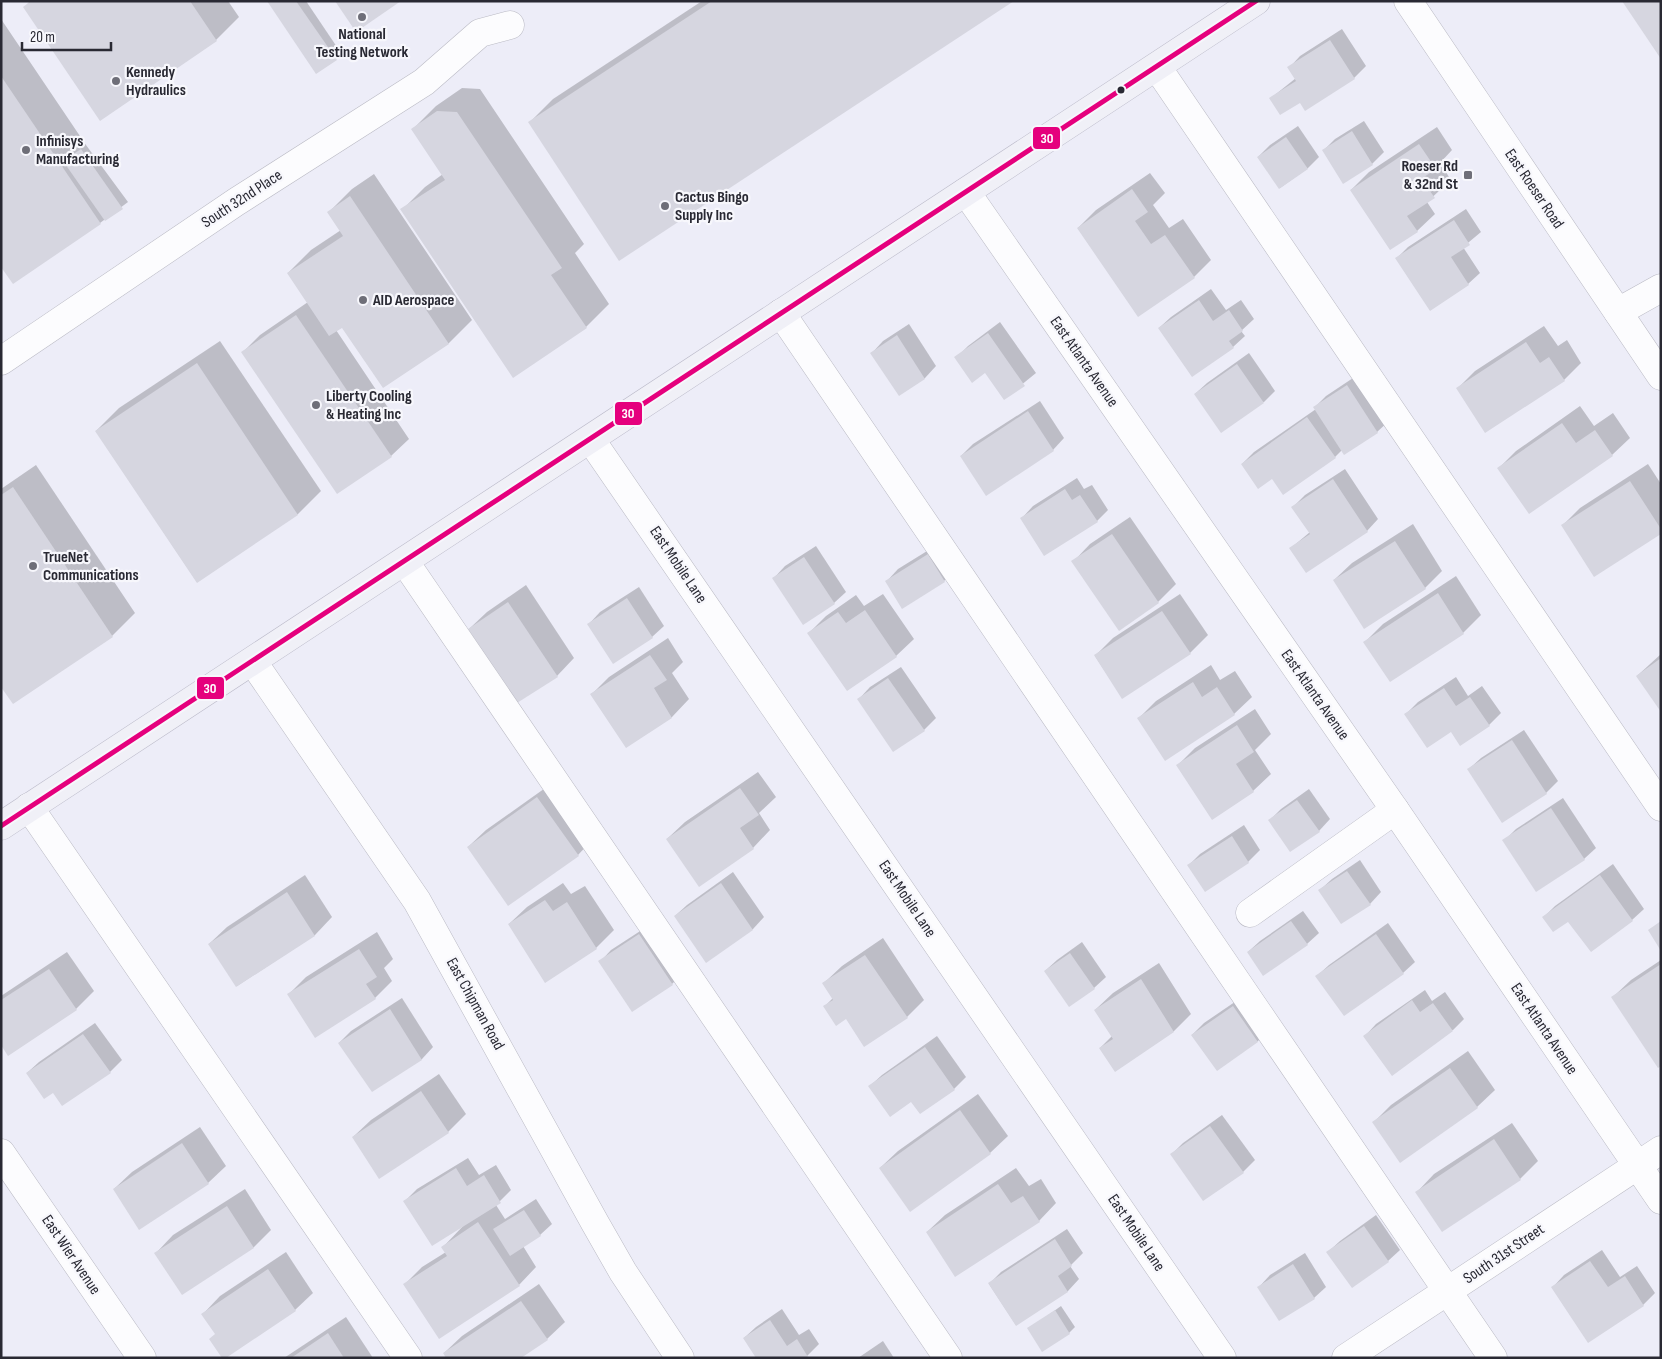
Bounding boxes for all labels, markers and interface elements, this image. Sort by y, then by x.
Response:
marker: National Testing Network [356,11,368,23]
scale bar [22,20,111,52]
place label: National Testing Network [316,25,409,62]
text: 20 m [30,28,55,47]
place label: Kennedy Hydraulics [126,63,186,100]
marker: Kennedy Hydraulics [110,75,122,87]
unlabelled marker [1116,85,1126,95]
line badge: 30 [1032,126,1061,150]
text: 30 [1041,130,1054,147]
place label: Infinisys Manufacturing [36,132,119,169]
marker: Infinisys Manufacturing [20,144,32,156]
street label: East Roeser Road [1500,146,1568,232]
place label: Roeser Rd & 32nd St [1401,157,1458,194]
street label: South 32nd Place [198,166,286,232]
marker: Roeser Rd & 32nd St [1462,169,1474,181]
place label: Cactus Bingo Supply Inc [675,188,749,225]
marker: Cactus Bingo Supply Inc [659,200,671,212]
place label: AID Aerospace [372,291,455,310]
marker: AID Aerospace [357,294,369,306]
street label: East Atlanta Avenue [1046,313,1122,411]
place label: Liberty Cooling & Heating Inc [326,387,412,424]
marker: Liberty Cooling & Heating Inc [310,399,322,411]
line badge: 30 [614,401,643,426]
text: 30 [622,405,635,422]
street label: East Mobile Lane [645,523,711,607]
place label: TrueNet Communications [43,548,139,585]
marker: TrueNet Communications [27,560,39,572]
street label: East Atlanta Avenue [1277,646,1353,744]
line badge: 30 [196,676,225,700]
text: 30 [204,680,217,697]
street label: East Mobile Lane [874,857,940,941]
street label: East Chipman Road [442,955,508,1053]
street label: East Atlanta Avenue [1506,980,1582,1078]
street label: East Mobile Lane [1103,1191,1169,1275]
street label: East Wier Avenue [37,1212,105,1298]
street label: South 31st Street [1460,1220,1548,1288]

